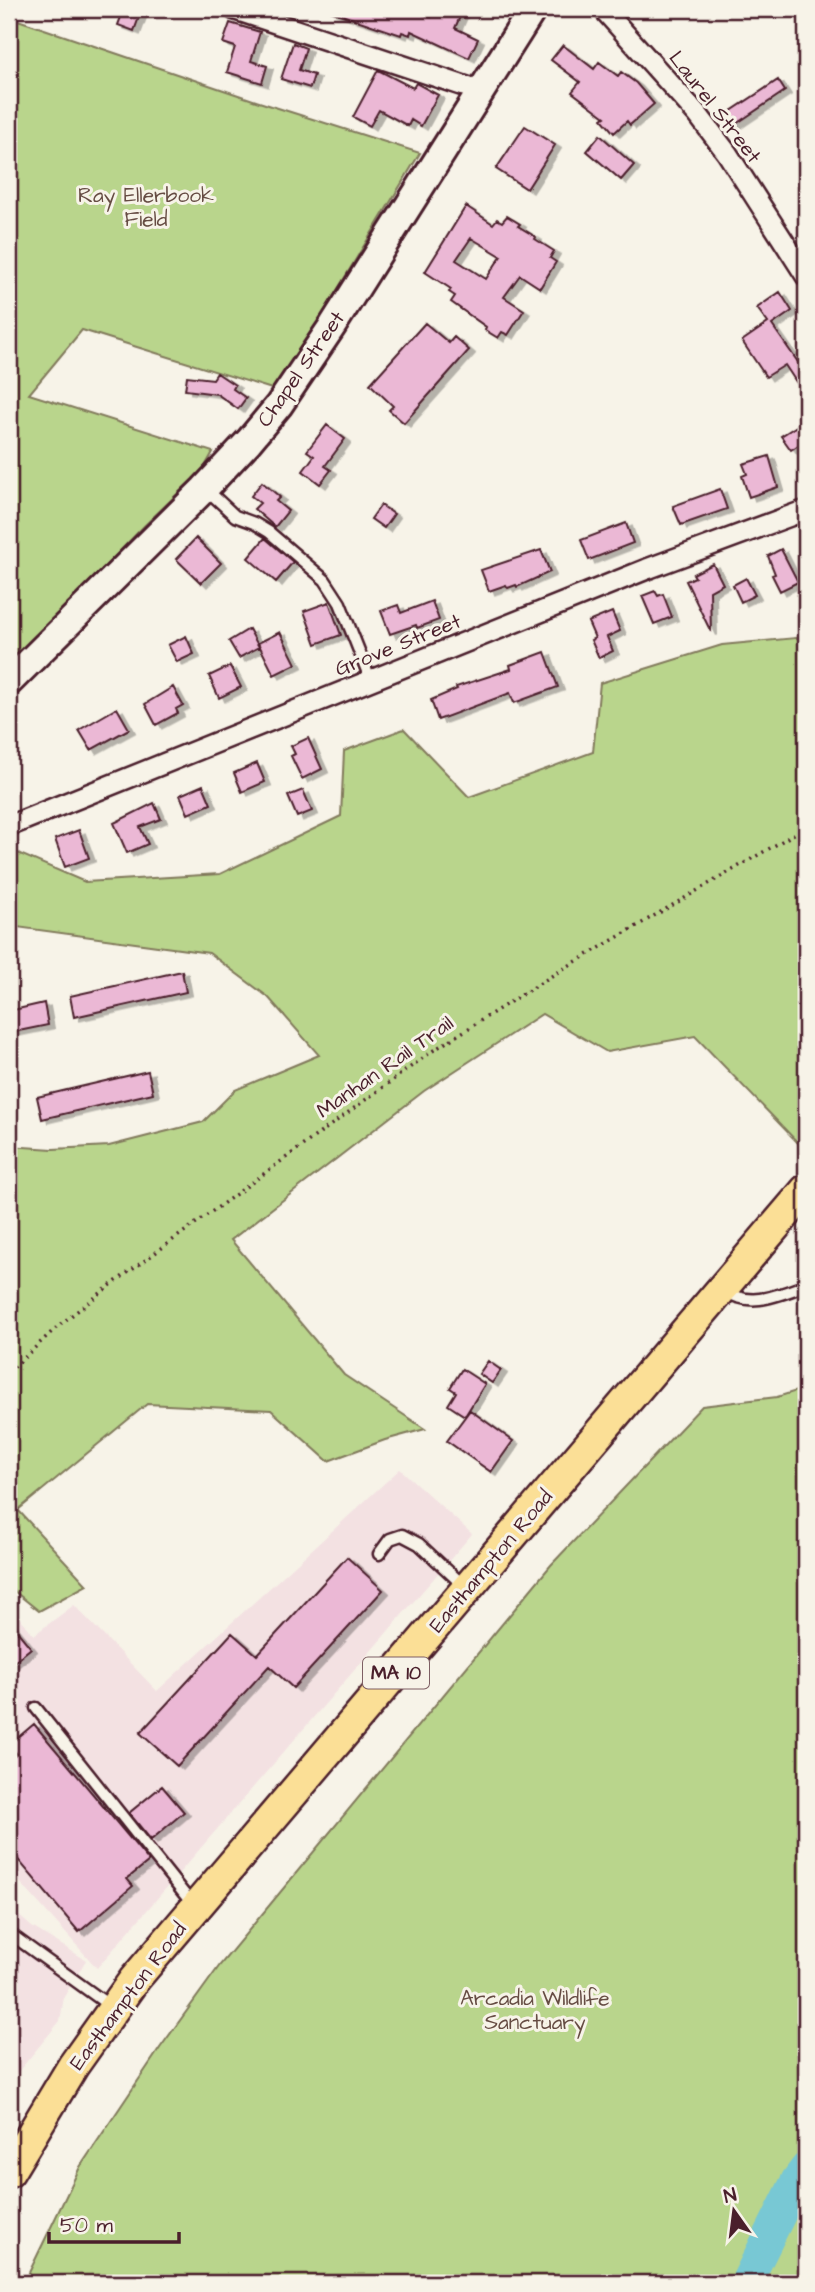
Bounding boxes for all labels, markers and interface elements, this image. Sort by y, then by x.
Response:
street label: Laurel Street [662,45,768,170]
park label: Ray Ellerbook Field [78,181,214,234]
street label: Chapel Street [250,305,353,433]
street label: Grove Street [331,606,466,683]
street label: Manhan Rail Trail [311,1009,459,1125]
street label: Easthampton Road [422,1483,560,1639]
road number: MA 10 [363,1658,429,1688]
street label: Easthampton Road [63,1916,194,2077]
park label: Arcadia Wildlife Sanctuary [460,1984,610,2039]
north arrow [700,2176,770,2246]
text: N [721,2181,739,2211]
scale bar [49,2201,178,2245]
text: 50 m [60,2211,114,2240]

